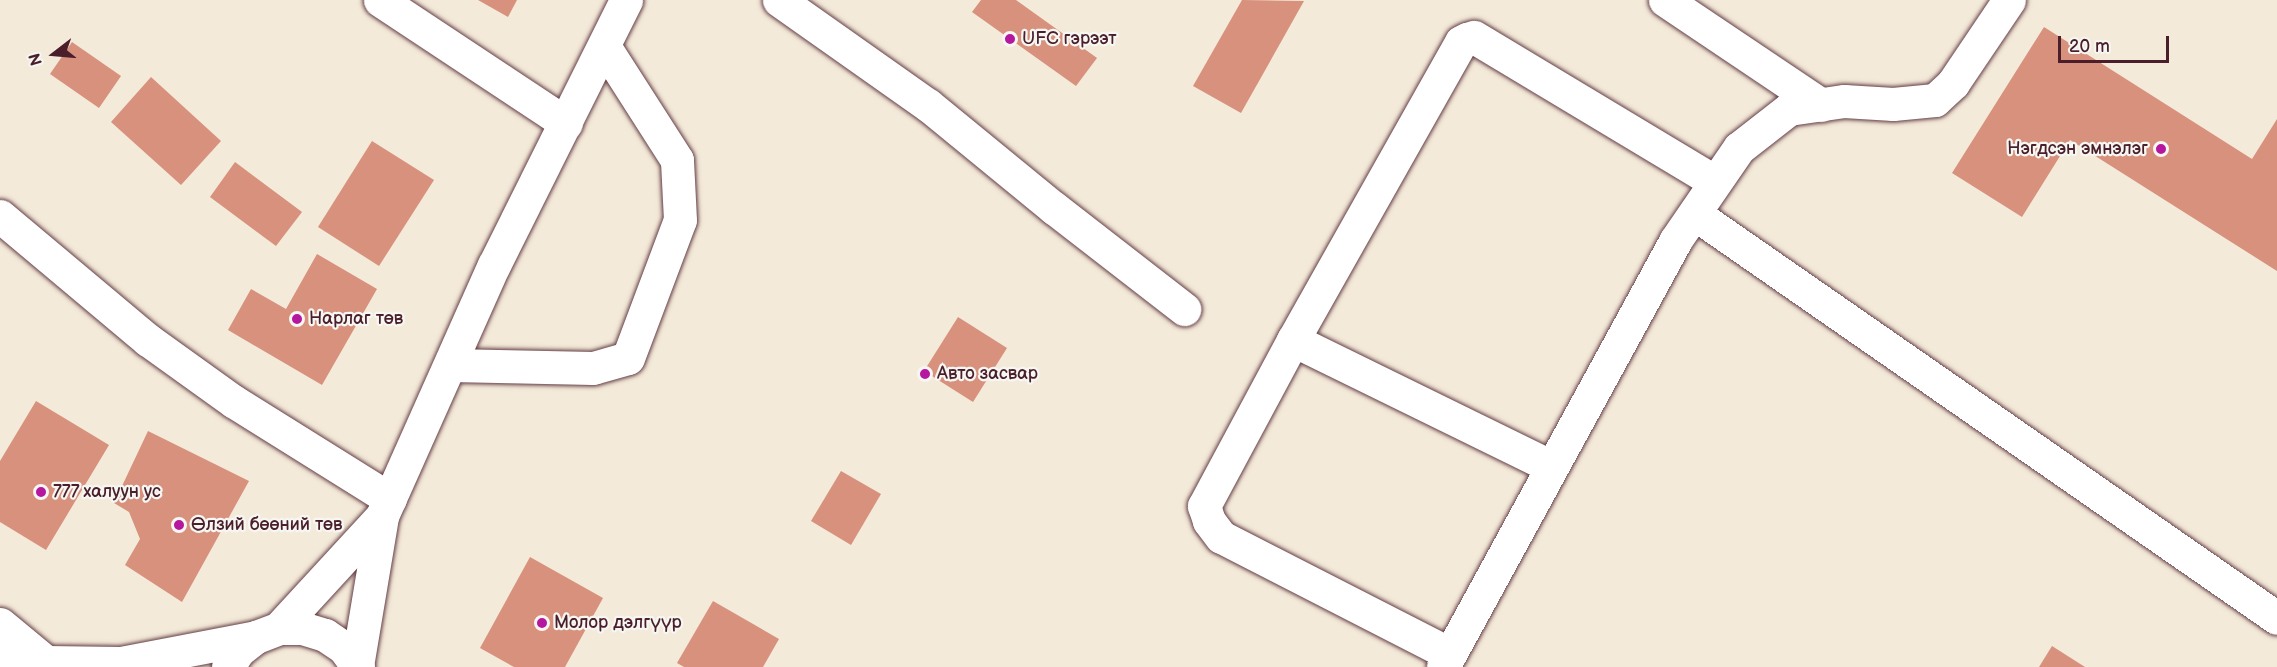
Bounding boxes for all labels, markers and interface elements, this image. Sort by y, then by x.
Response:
north arrow [24,24,84,84]
scale bar [2061,24,2172,62]
place label: UFC гэрээт [1022,28,1117,50]
marker: UFC гэрээт [1003,32,1017,46]
text: 20 m [2069,36,2110,57]
text: N [25,51,47,68]
place label: Нэгдсэн эмнэлэг [2007,138,2148,160]
marker: Нэгдсэн эмнэлэг [2152,140,2170,158]
place label: Нарлаг төв [309,308,403,330]
marker: Нарлаг төв [290,312,304,326]
place label: Авто засвар [937,363,1038,385]
marker: Авто засвар [918,367,932,381]
place label: 777 халуун ус [53,481,162,503]
marker: 777 халуун ус [34,485,48,499]
place label: Өлзий бөөний төв [191,514,342,536]
marker: Өлзий бөөний төв [172,518,186,532]
place label: Молор дэлгүүр [554,612,682,634]
marker: Молор дэлгүүр [535,616,549,630]

